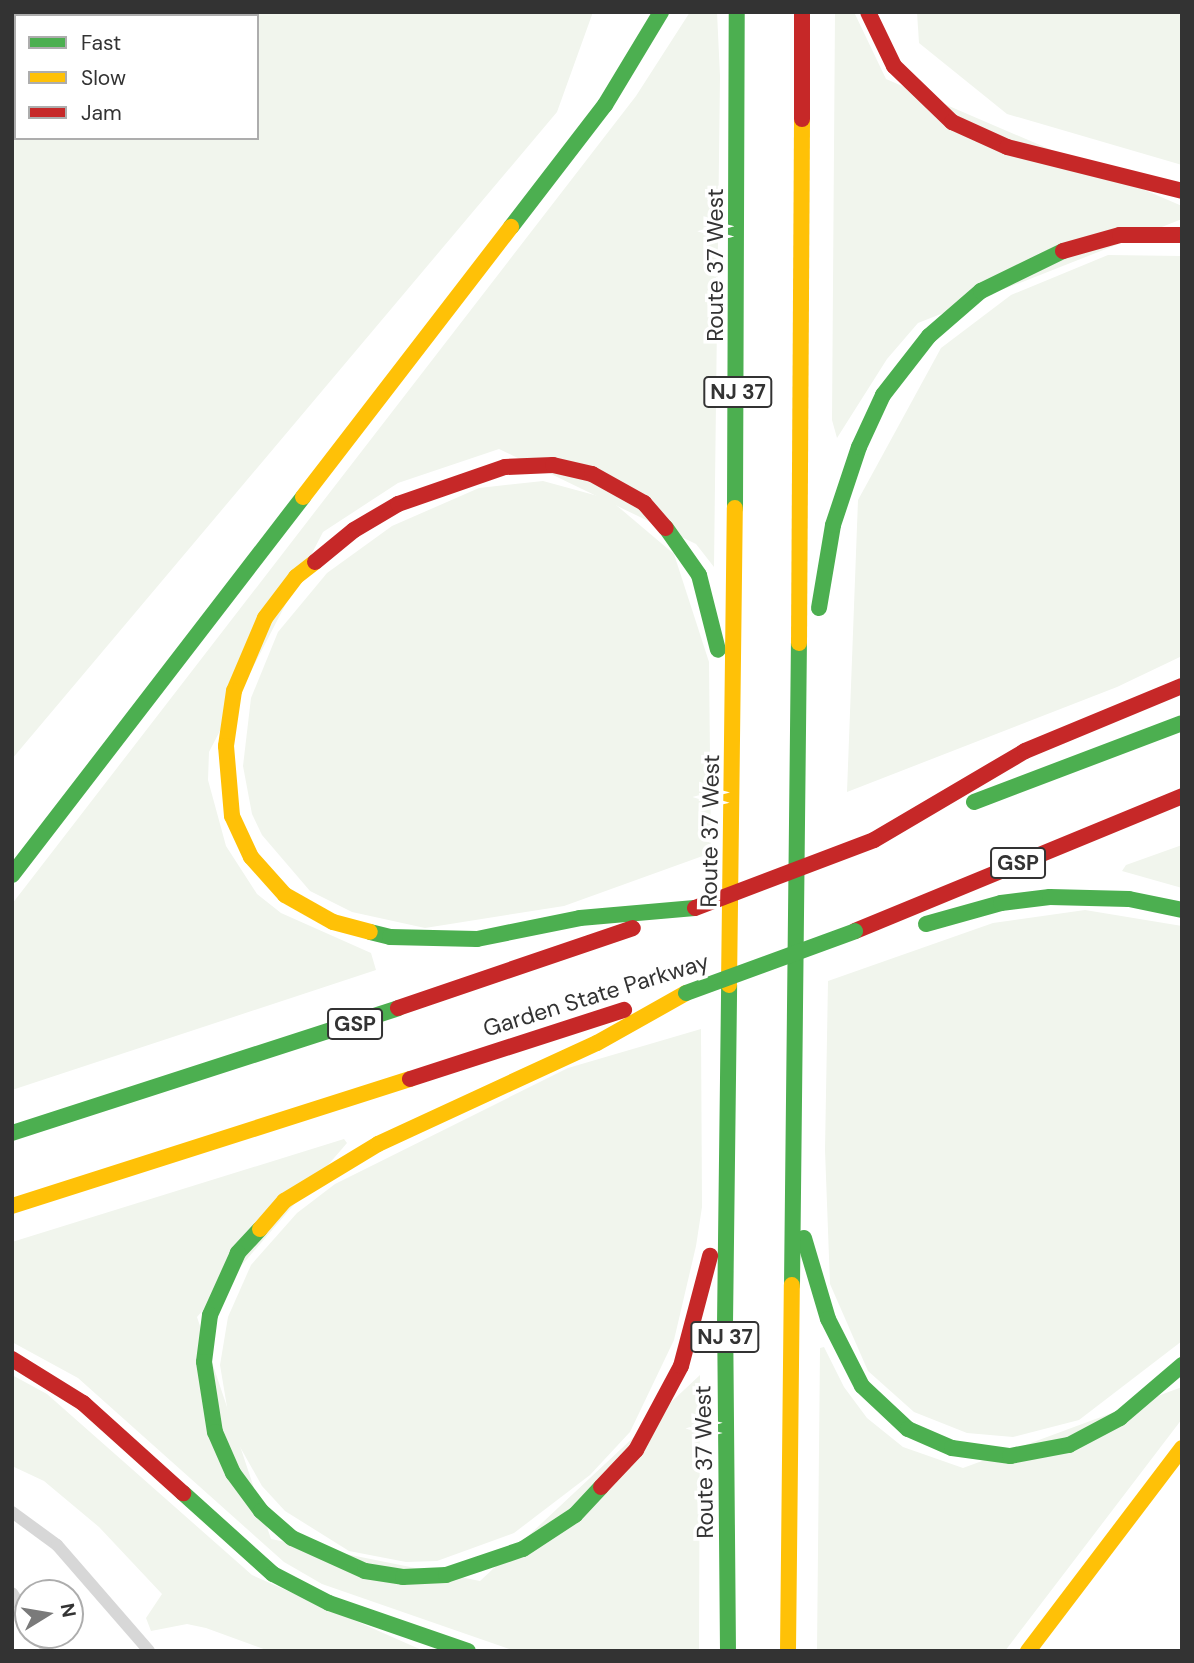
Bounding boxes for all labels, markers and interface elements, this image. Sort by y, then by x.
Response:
legend [14,14,259,140]
text: Fast [81,29,121,57]
text: Slow [81,64,126,92]
text: Jam [81,99,122,127]
street label: Route 37 West [701,188,729,342]
road number: NJ 37 [703,374,773,410]
street label: Route 37 West [695,754,725,908]
road number: GSP [990,846,1046,880]
street label: Garden State Parkway [480,947,712,1043]
road number: GSP [327,1006,383,1042]
road number: NJ 37 [690,1320,760,1354]
street label: Route 37 West [689,1385,719,1539]
north arrow [14,1579,84,1649]
text: N [55,1601,82,1619]

